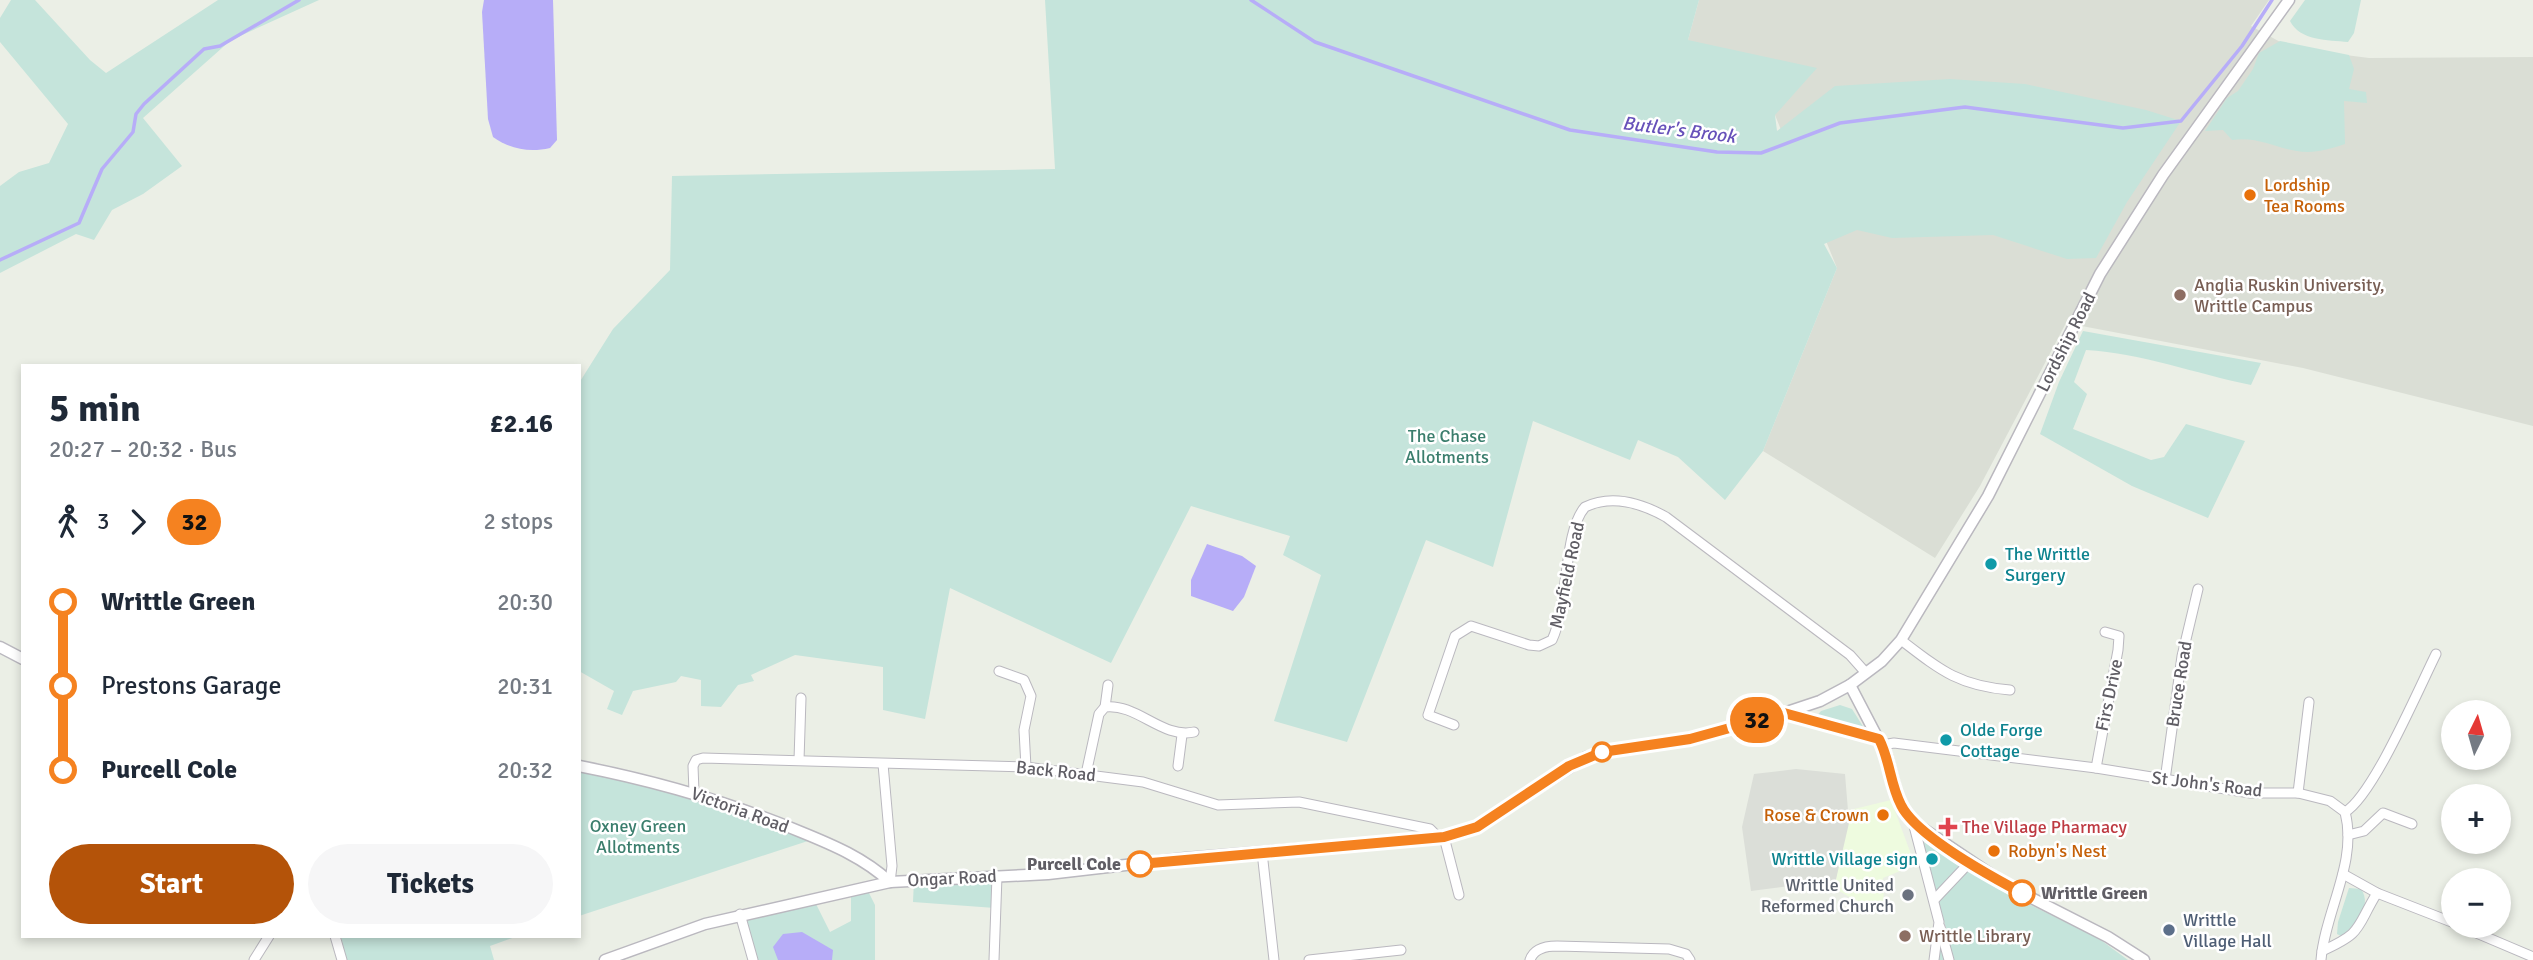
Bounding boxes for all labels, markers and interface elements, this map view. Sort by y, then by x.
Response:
water label: Butler's Brook [1621,111,1738,149]
place label: Lordship Tea Rooms [2264,174,2345,217]
marker: Lordship Tea Rooms [2242,187,2258,203]
place label: Anglia Ruskin University, Writtle Campus [2194,274,2385,317]
marker: Anglia Ruskin University, Writtle Campus [2172,287,2188,303]
street label: Lordship Road [2031,289,2101,395]
text: 5 min [49,385,141,432]
text: £2.16 [489,408,553,440]
park label: The Chase Allotments [1405,425,1489,468]
text: 20:27 – 20:32 · Bus [49,435,237,464]
icon: walk [49,503,87,541]
icon: forward [119,503,157,541]
text: 3 [97,507,109,536]
text: 32 [181,507,207,537]
text: 2 stops [483,507,553,536]
street label: Mayfield Road [1545,520,1589,630]
place label: The Writtle Surgery [2005,543,2090,586]
marker: The Writtle Surgery [1983,556,1999,572]
text: Writtle Green [101,586,255,618]
text: 20:30 [497,588,553,617]
street label: Bruce Road [2161,639,2197,729]
street label: Firs Drive [2091,657,2127,733]
text: Prestons Garage [101,670,282,702]
text: 20:31 [497,672,553,701]
line badge: 32 [1726,697,1788,743]
north arrow [2441,700,2511,770]
map controls [2441,700,2511,938]
text: 32 [1744,705,1770,735]
place label: Olde Forge Cottage [1960,719,2043,762]
marker: Olde Forge Cottage [1938,732,1954,748]
unlabelled marker [1592,742,1612,762]
text: Purcell Cole [101,754,237,786]
text: 20:32 [497,756,553,785]
street label: Back Road [1015,756,1097,786]
street label: St John's Road [2150,766,2264,802]
street label: Victoria Road [688,782,792,838]
button: + [2441,784,2511,854]
place label: Rose & Crown [1764,804,1869,826]
marker: Rose & Crown [1875,807,1891,823]
park label: Oxney Green Allotments [590,815,686,858]
place label: The Village Pharmacy [1962,816,2127,838]
marker: The Village Pharmacy [1940,819,1956,835]
place label: Robyn's Nest [2008,840,2107,862]
marker: Robyn's Nest [1986,843,2002,859]
button: Start [49,844,294,924]
button: Tickets [308,844,553,924]
place label: Writtle Village sign [1771,848,1918,870]
marker: Purcell Cole [1127,851,1153,877]
marker: Writtle Village sign [1924,851,1940,867]
place label: Purcell Cole [1027,853,1121,875]
street label: Ongar Road [907,865,997,891]
button: − [2441,868,2511,938]
place label: Writtle United Reformed Church [1761,874,1894,917]
marker: Writtle Green [2009,880,2035,906]
place label: Writtle Green [2041,882,2148,904]
marker: Writtle United Reformed Church [1900,887,1916,903]
place label: Writtle Village Hall [2183,909,2272,952]
marker: Writtle Village Hall [2161,922,2177,938]
place label: Writtle Library [1919,925,2032,947]
marker: Writtle Library [1897,928,1913,944]

